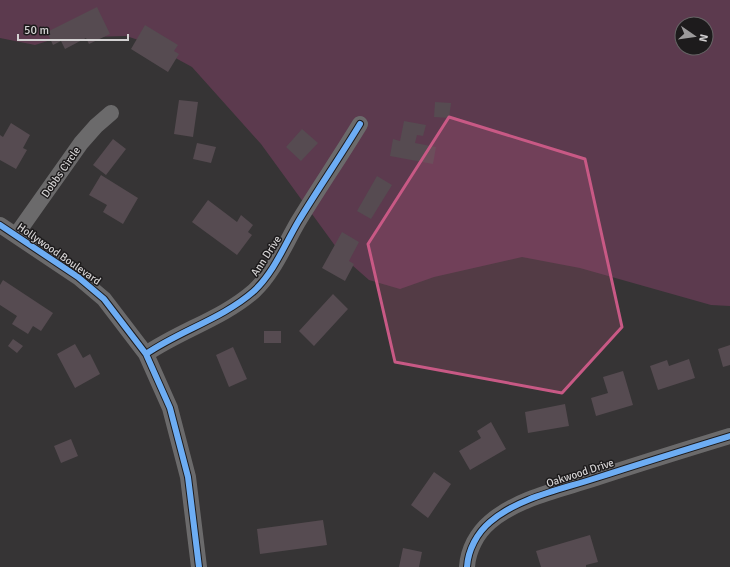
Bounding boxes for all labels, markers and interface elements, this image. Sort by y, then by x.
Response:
scale bar [18,16,128,42]
north arrow [674,16,714,56]
text: 50 m [24,23,49,38]
text: N [696,33,710,43]
street label: Dobbs Circle [39,144,83,200]
street label: Hollywood Boulevard [15,220,103,288]
street label: Ann Drive [248,233,284,279]
street label: Oakwood Drive [545,456,615,490]

